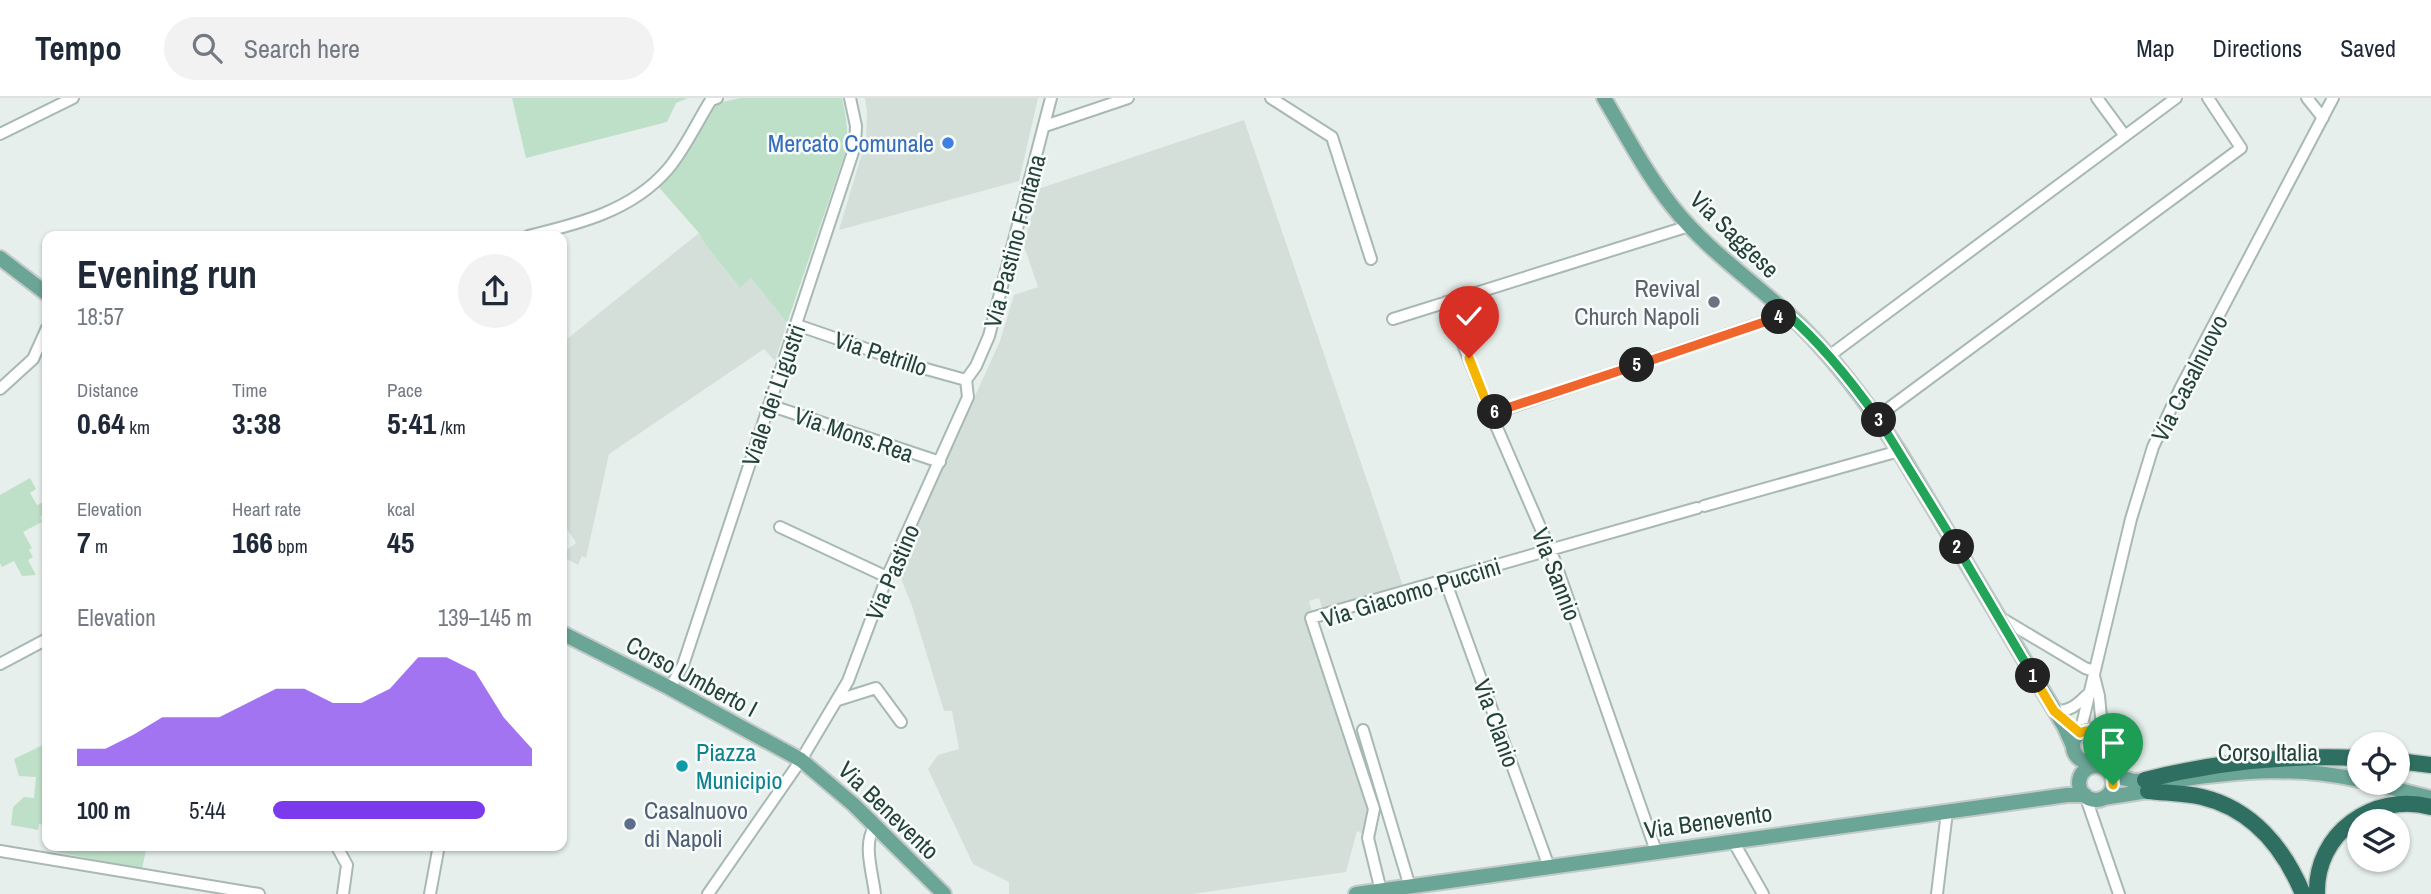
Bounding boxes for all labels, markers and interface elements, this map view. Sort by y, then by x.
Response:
search box [164,17,654,80]
text: Tempo [35,26,122,70]
icon: search [188,29,226,67]
text: Search here [244,31,360,66]
text: Map [2136,32,2174,64]
text: Directions [2212,32,2302,64]
text: Saved [2340,32,2396,64]
place label: Mercato Comunale [768,127,934,159]
marker: Mercato Comunale [940,135,956,151]
street label: Via Pastino Fontana [975,151,1053,331]
street label: Via Saggese [1683,183,1787,285]
text: Evening run [77,249,257,300]
button: share [458,254,532,328]
place label: Revival Church Napoli [1574,272,1700,332]
pin [1439,286,1499,358]
marker: Revival Church Napoli [1706,294,1722,310]
icon: check [1450,297,1488,335]
pin: 4 [1762,300,1796,334]
text: 18:57 [77,301,124,332]
text: 4 [1774,303,1783,329]
street label: Via Casalnuovo [2143,309,2235,447]
street label: Viale dei Ligustri [734,320,812,470]
street label: Via Petrillo [830,323,932,383]
pin: 5 [1620,348,1654,382]
text: 5 [1632,351,1641,377]
text: Distance [77,377,138,403]
text: Time [232,377,267,403]
text: Pace [387,377,423,403]
pin: 6 [1478,394,1512,430]
text: 6 [1490,398,1499,424]
street label: Via Mons.Rea [790,399,918,469]
pin: 3 [1862,402,1896,438]
text: 0.64 [77,403,125,443]
text: 3:38 [232,403,281,443]
text: 5:41 [387,403,436,443]
text: 3 [1874,406,1883,432]
text: km [125,414,150,440]
text: /km [436,414,466,440]
text: Elevation [77,496,142,522]
text: Heart rate [232,496,301,522]
text: kcal [387,496,415,522]
street label: Via Pastino [857,519,927,625]
text: 7 [77,522,91,562]
text: 166 [232,522,273,562]
text: 45 [387,522,414,562]
street label: Via Sannio [1525,523,1589,625]
pin: 2 [1940,530,1974,564]
text: m [91,533,108,559]
text: bpm [273,533,308,559]
text: 2 [1952,533,1961,559]
street label: Via Giacomo Puccini [1318,550,1504,634]
text: Elevation [77,602,156,633]
text: 139–145 m [438,602,532,633]
street label: Corso Umberto I [621,628,763,724]
pin: 1 [2016,658,2050,694]
text: 1 [2028,662,2037,688]
street label: Via Clanio [1466,675,1528,771]
pin [2083,713,2143,785]
icon: arrive [2094,724,2132,762]
map controls [2347,732,2410,872]
button: locate [2347,732,2410,795]
place label: Piazza Municipio [696,736,782,796]
street label: Corso Italia [2218,736,2318,768]
street label: Via Benevento [832,754,946,866]
marker: Piazza Municipio [674,758,690,774]
place label: Casalnuovo di Napoli [644,794,748,854]
text: 100 m [77,795,130,826]
text: 5:44 [189,795,226,826]
street label: Via Benevento [1642,796,1774,846]
button: layers [2347,809,2410,872]
marker: Casalnuovo di Napoli [622,816,638,832]

